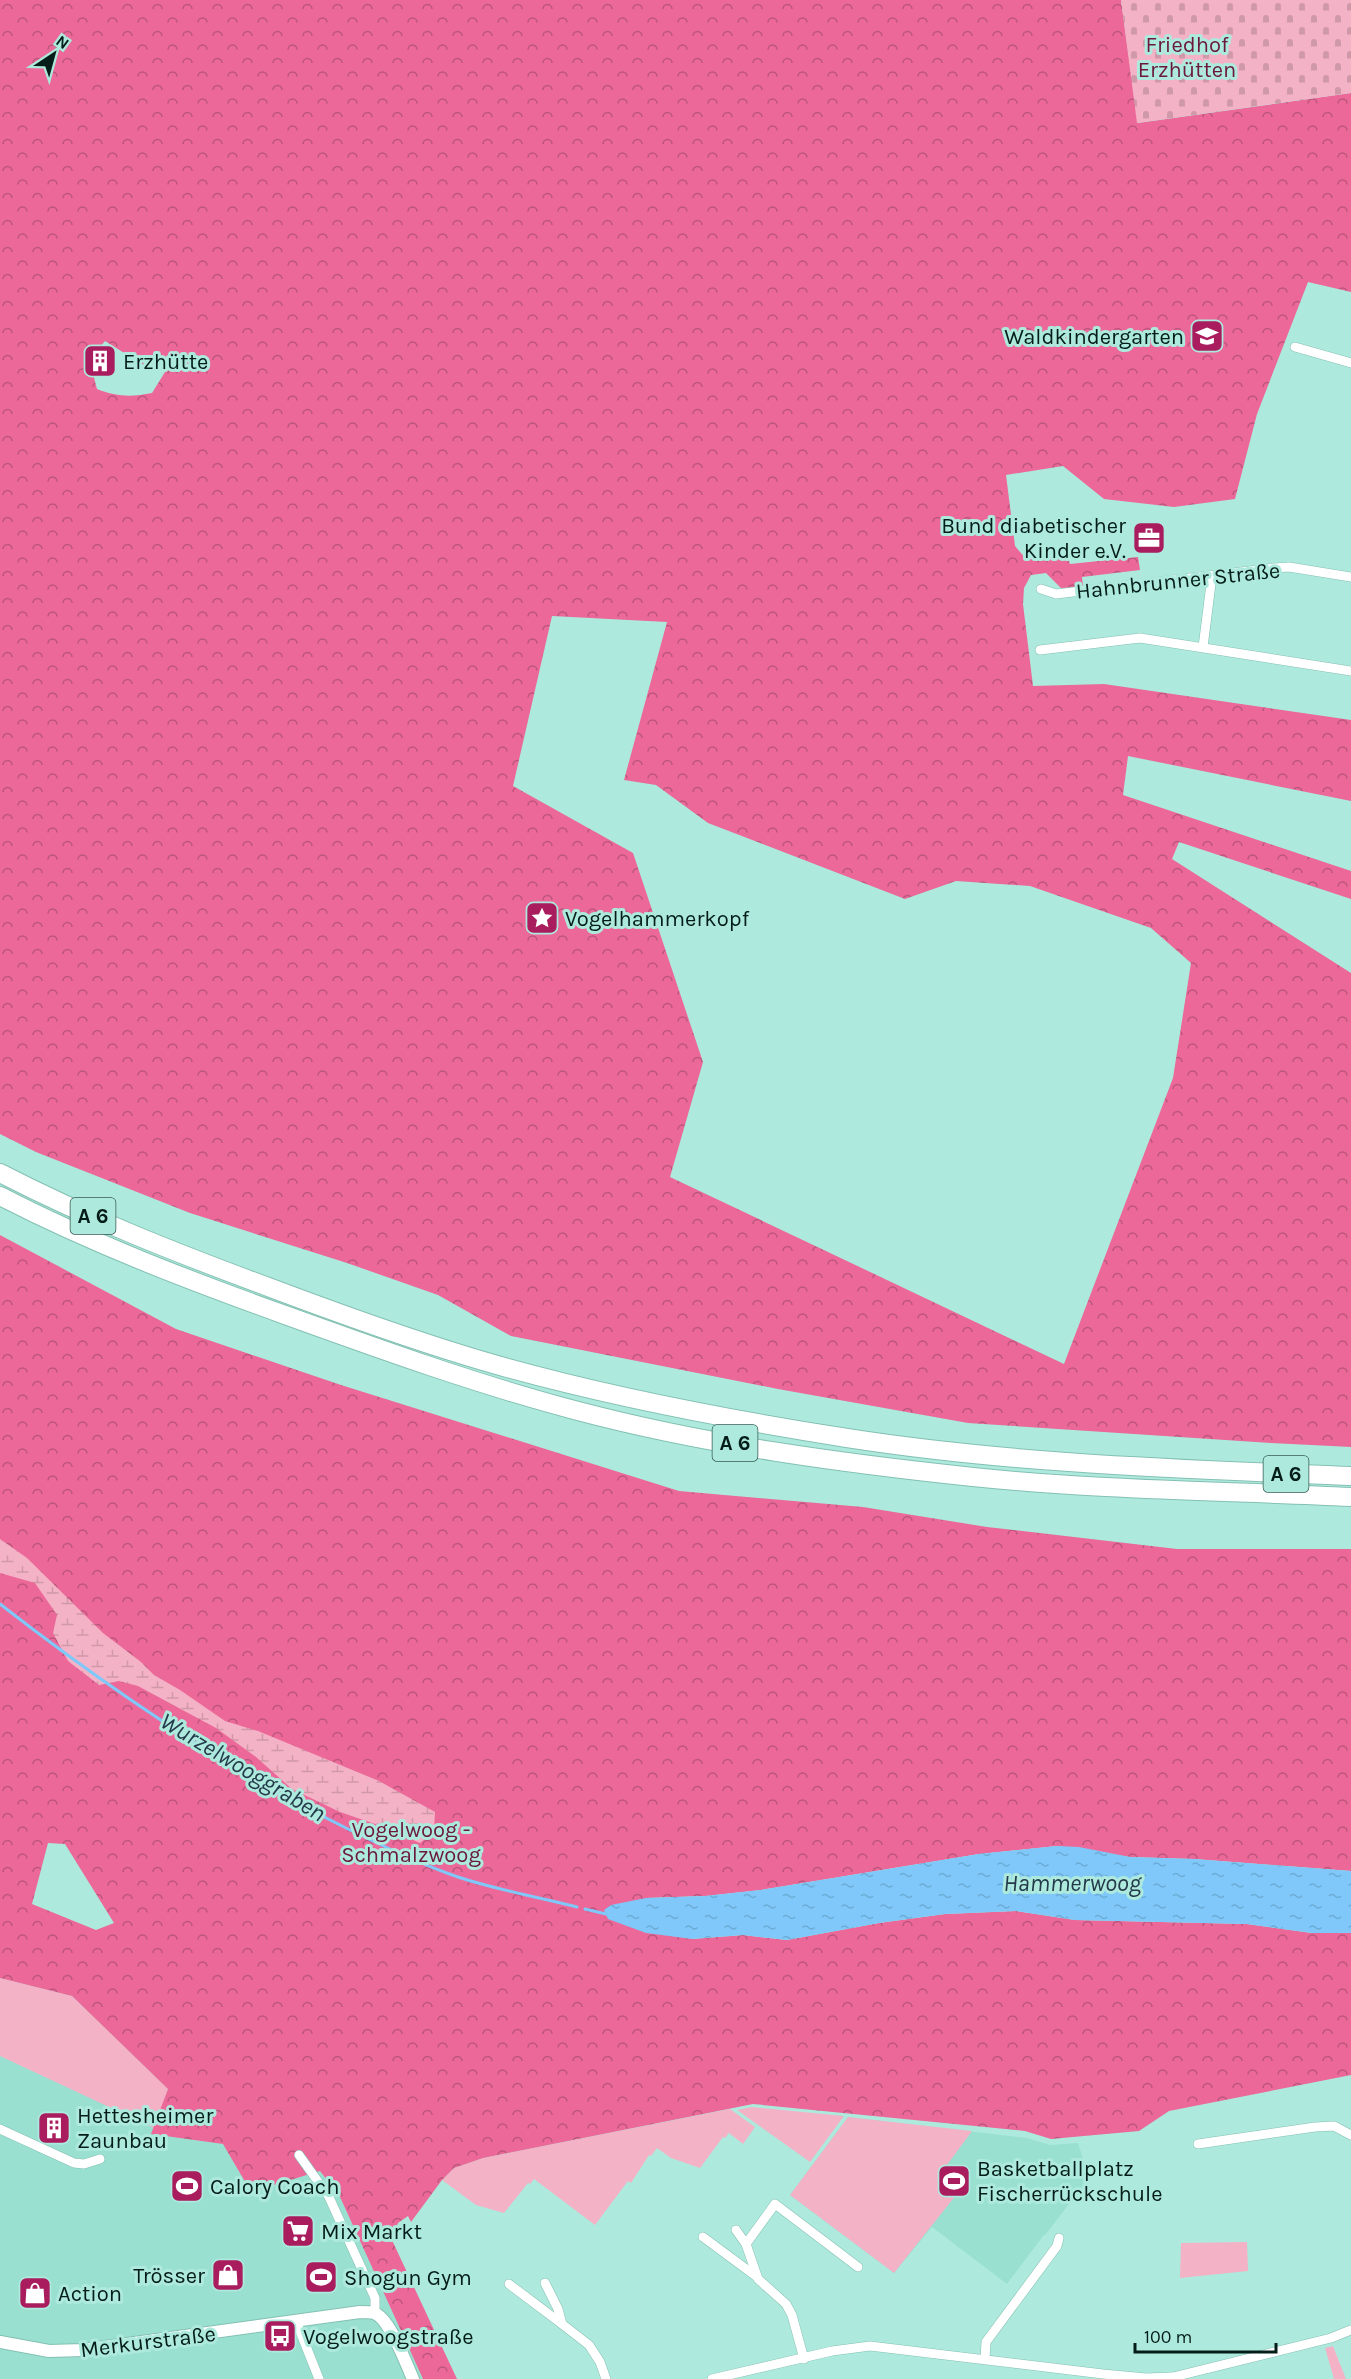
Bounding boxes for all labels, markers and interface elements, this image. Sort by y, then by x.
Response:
north arrow [24,24,84,84]
text: N [52,31,73,53]
park label: Friedhof Erzhütten [1138,32,1236,83]
school or university icon: Waldkindergarten [1189,318,1225,354]
place label: Waldkindergarten [1004,324,1184,350]
building icon: Erzhütte [82,343,118,379]
place label: Erzhütte [123,349,208,375]
place label: Bund diabetischer Kinder e.V. [941,513,1126,564]
office icon: Bund diabetischer Kinder e.V. [1131,520,1167,556]
street label: Hahnbrunner Straße [1075,557,1281,605]
place icon: Vogelhammerkopf [524,900,560,936]
place label: Vogelhammerkopf [565,906,750,932]
road number: A 6 [70,1198,116,1234]
road number: A 6 [712,1425,758,1461]
road number: A 6 [1264,1456,1308,1492]
water label: Wurzelwooggraben [155,1707,331,1827]
park label: Vogelwoog - Schmalzwoog [341,1817,481,1868]
water label: Hammerwoog [1003,1869,1142,1897]
place label: Hettesheimer Zaunbau [77,2103,213,2154]
building icon: Hettesheimer Zaunbau [36,2110,72,2146]
place label: Basketballplatz Fischerrückschule [977,2156,1163,2207]
sports icon: Basketballplatz Fischerrückschule [936,2163,972,2199]
sports icon: Calory Coach [169,2168,205,2204]
place label: Calory Coach [210,2174,339,2200]
supermarket icon: Mix Markt [280,2213,316,2249]
place label: Mix Markt [321,2219,422,2245]
shop icon: Trösser [210,2257,246,2293]
sports icon: Shogun Gym [303,2259,339,2295]
place label: Trösser [133,2263,205,2289]
place label: Shogun Gym [344,2265,472,2291]
shop icon: Action [17,2275,53,2311]
place label: Action [58,2281,122,2307]
scale bar [1135,2316,1276,2354]
bus stop icon: Vogelwoogstraße [262,2318,298,2354]
street label: Merkurstraße [79,2321,217,2363]
place label: Vogelwoogstraße [303,2324,474,2350]
text: 100 m [1144,2326,1192,2348]

